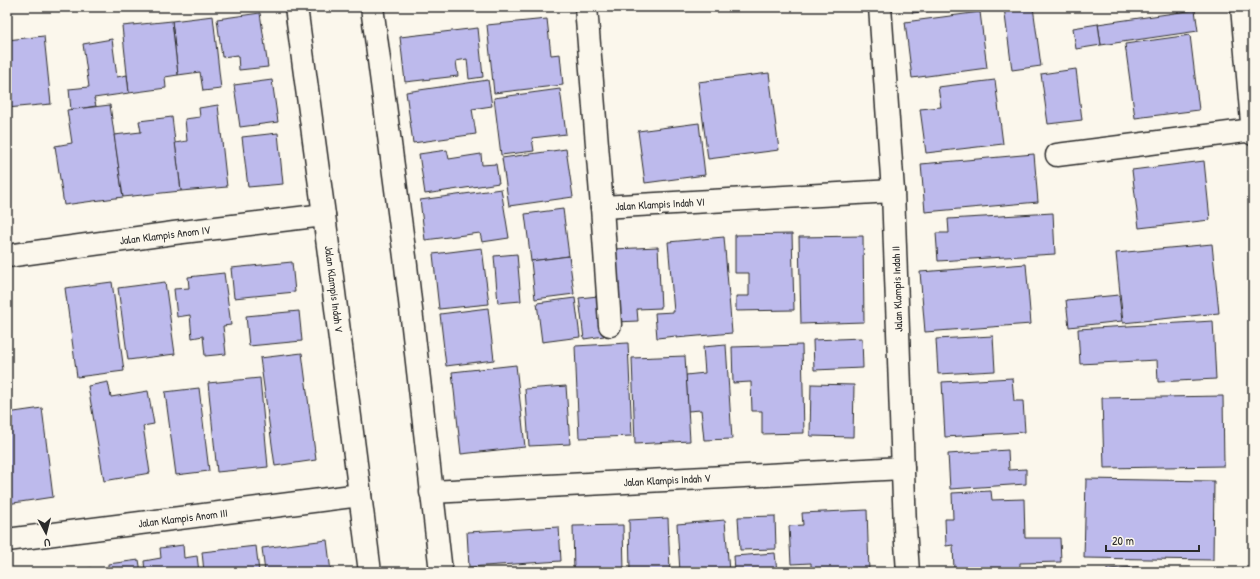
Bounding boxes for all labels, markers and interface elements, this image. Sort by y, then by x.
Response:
street label: Jalan Klampis Indah VI [615,195,705,213]
street label: Jalan Klampis Anom IV [119,222,212,247]
street label: Jalan Klampis Indah V [322,245,346,334]
street label: Jalan Klampis Indah II [889,246,905,332]
street label: Jalan Klampis Indah V [623,471,712,489]
street label: Jalan Klampis Anom III [137,506,229,530]
north arrow [26,513,66,553]
scale bar [1106,527,1199,553]
text: 20 m [1112,532,1134,549]
text: U [43,536,51,550]

